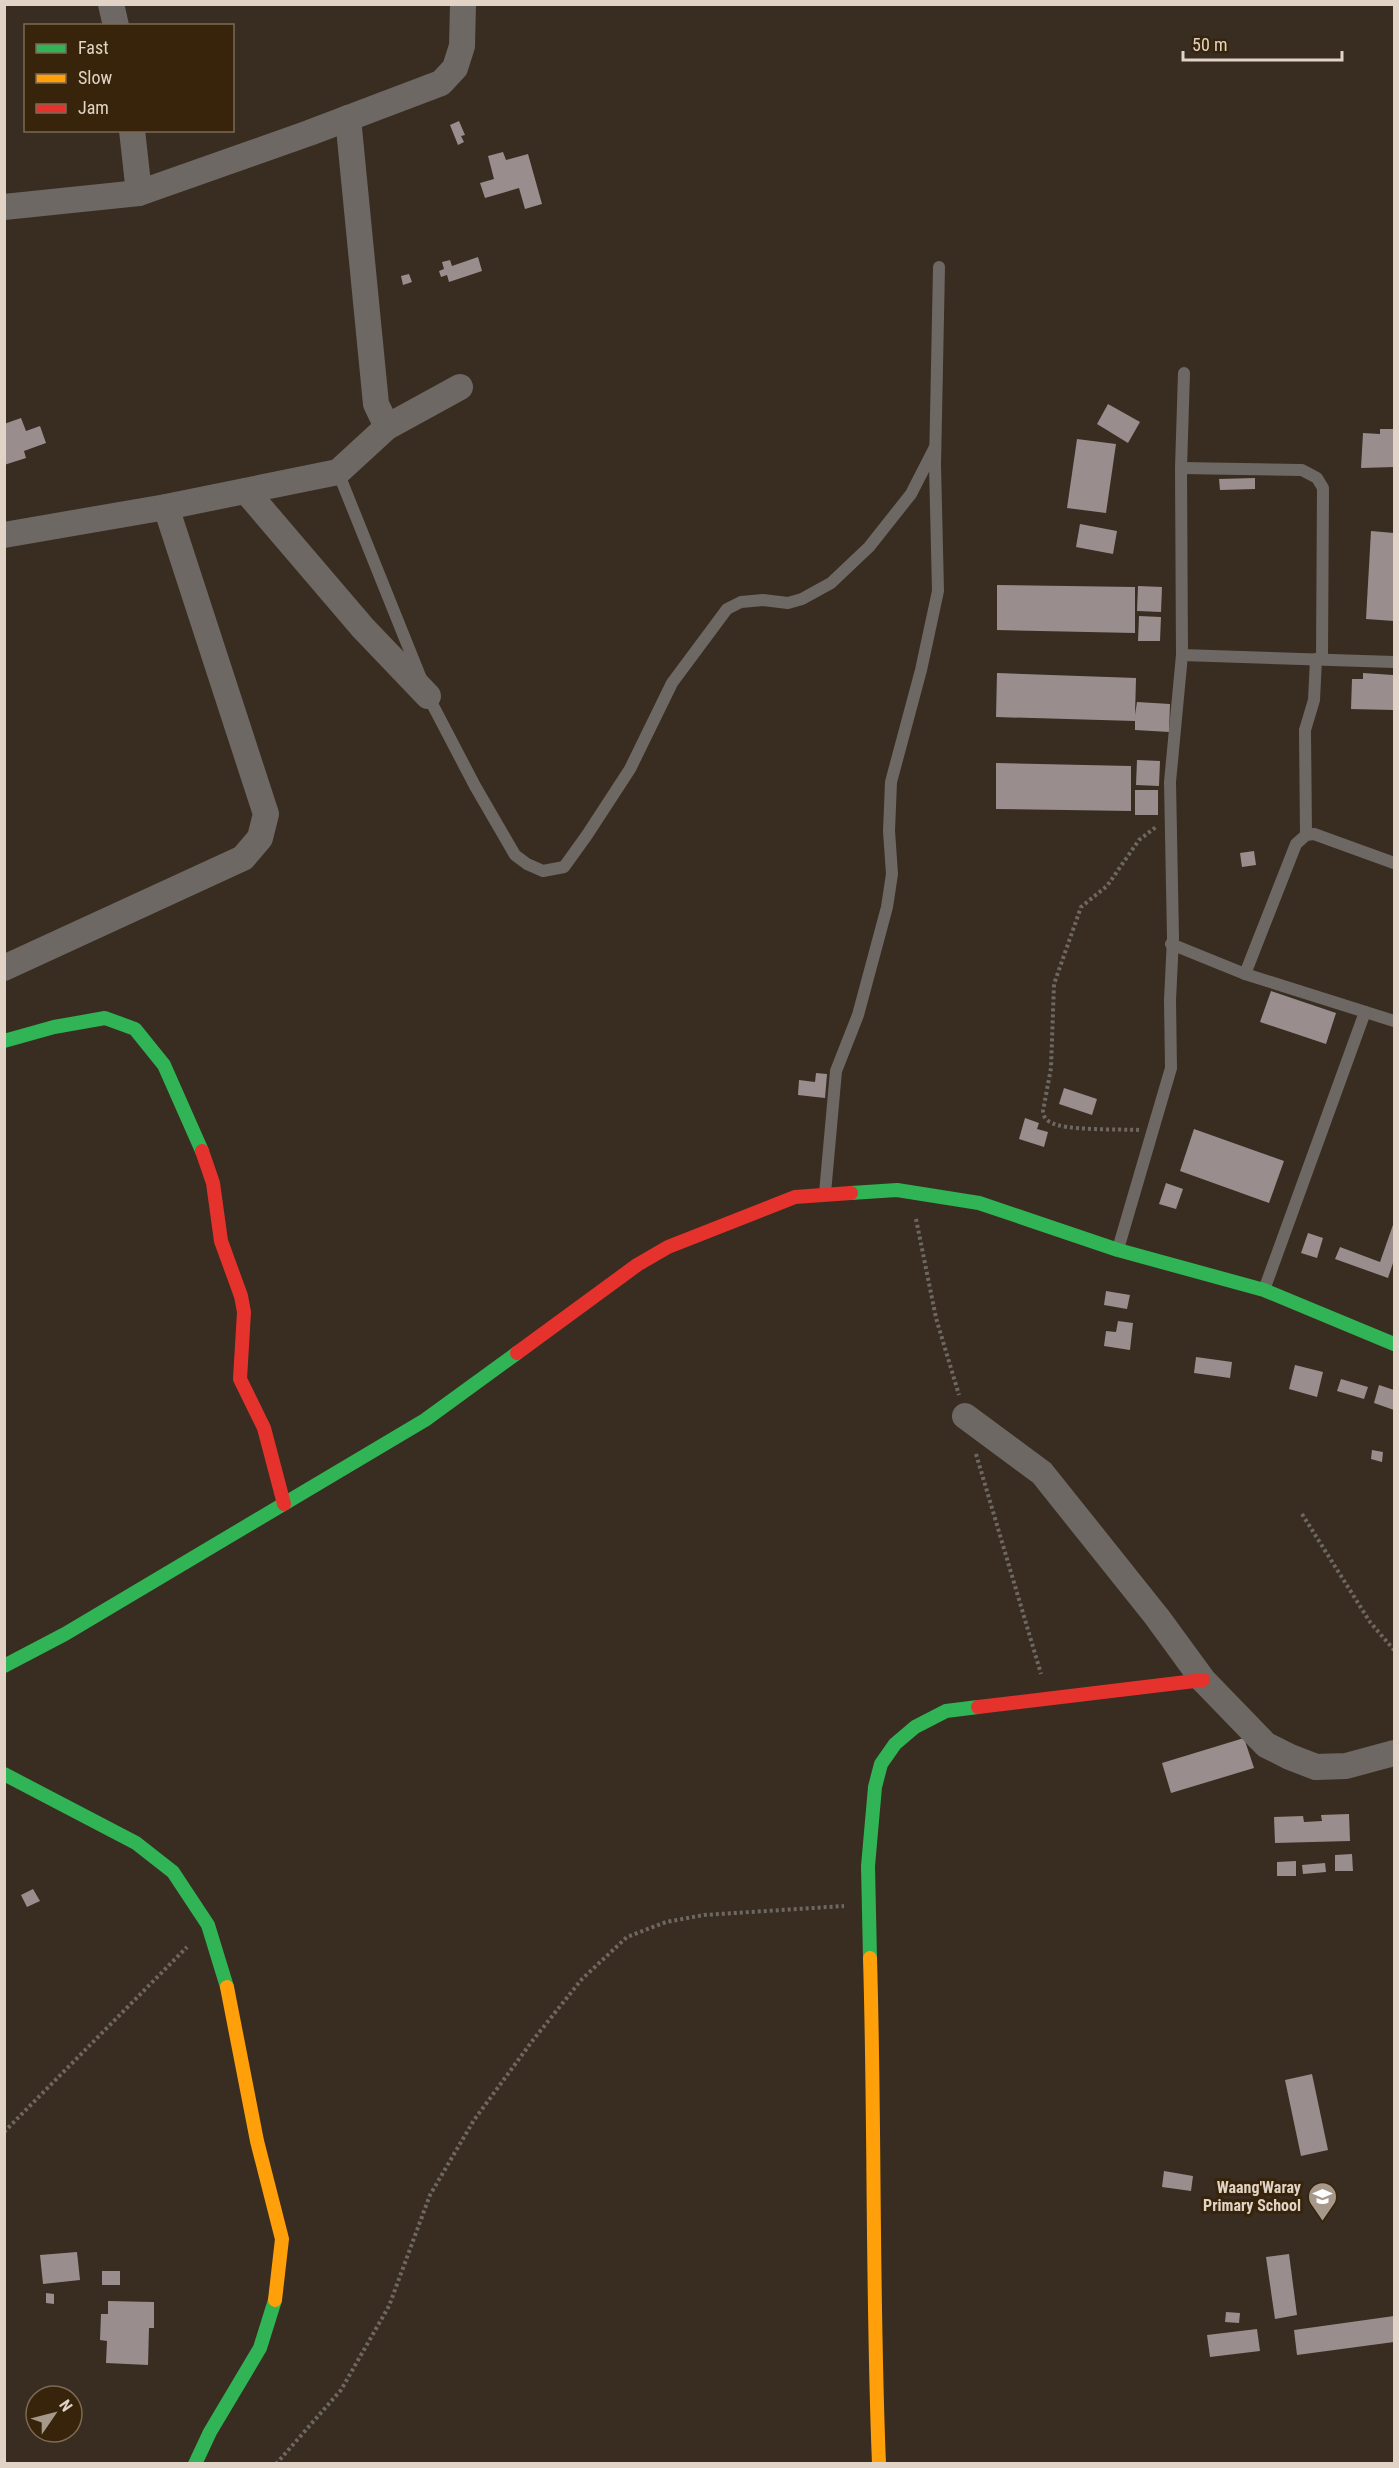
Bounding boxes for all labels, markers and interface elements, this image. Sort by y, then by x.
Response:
legend [24,24,234,132]
scale bar [1183,24,1342,62]
text: 50 m [1192,34,1227,55]
text: Fast [78,37,109,58]
text: Slow [78,67,113,88]
text: Jam [78,97,109,118]
place label: Waang'Waray Primary School [1203,2178,1301,2215]
school or university icon: Waang'Waray Primary School [1306,2180,1338,2222]
north arrow [24,2384,84,2444]
text: N [55,2396,76,2415]

